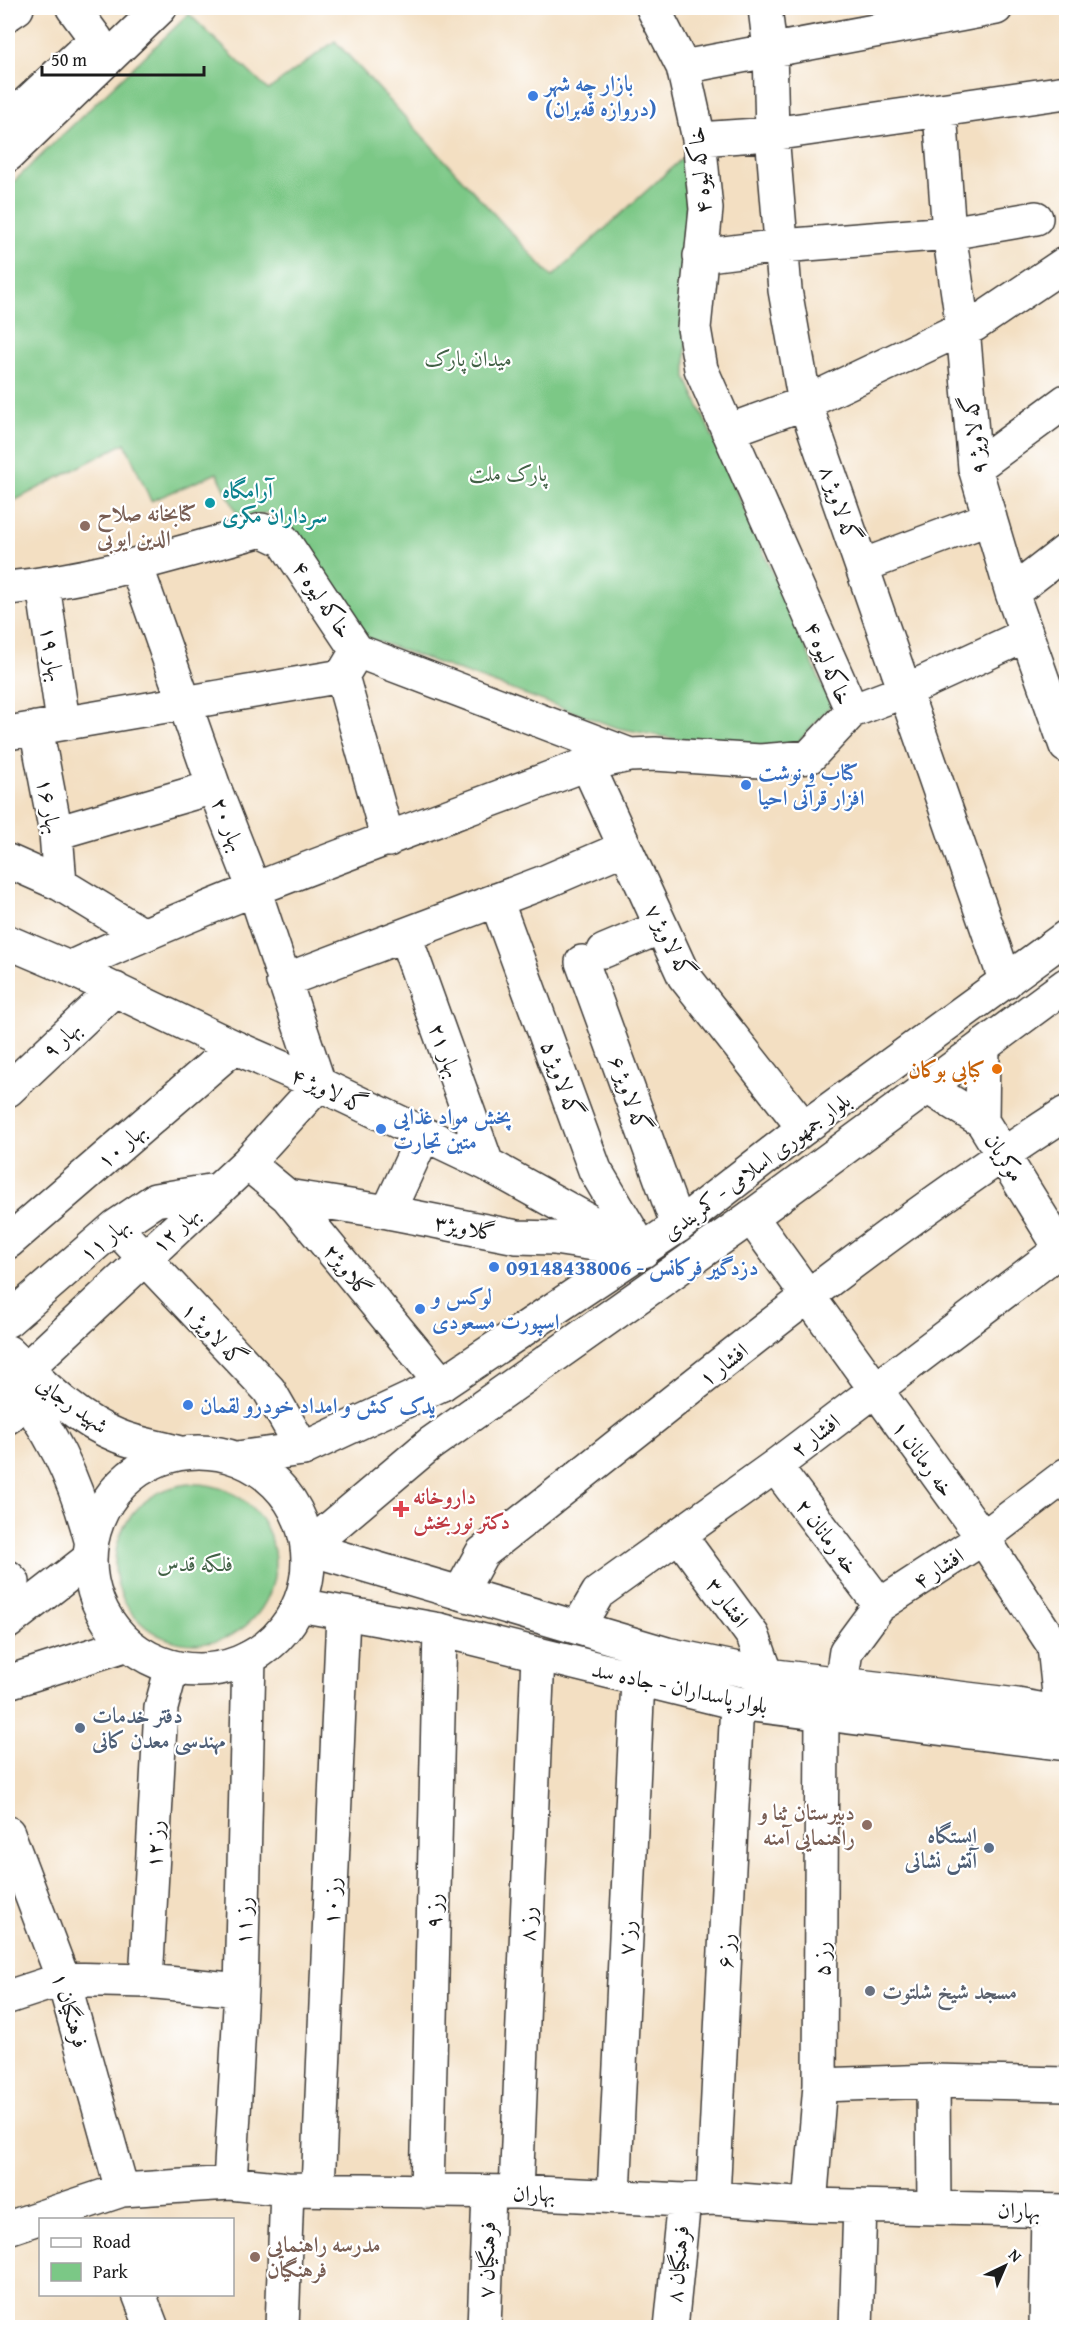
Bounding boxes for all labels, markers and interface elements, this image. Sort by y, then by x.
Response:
scale bar [42,39,204,77]
text: 50 m [51,46,87,73]
place label: بازار چه شهر (دروازه قه‌بران) [543,67,657,124]
marker: بازار چه شهر (دروازه قه‌بران) [526,89,540,103]
street label: خاکه لیوه ۴ [679,125,719,215]
park label: میدان پارک [424,342,512,375]
street label: گه لاویژ ۹ [953,393,995,477]
park label: پارک ملت [469,457,549,490]
street label: گه لاویژ ۸ [812,461,868,547]
place label: آرامگاه سرداران مکری [222,474,327,531]
marker: آرامگاه سرداران مکری [203,496,217,510]
place label: کتابخانه صلاح الدین ایوبی [96,497,196,555]
marker: کتابخانه صلاح الدین ایوبی [78,519,92,533]
street label: خاکه لیوه ۴ [285,554,361,644]
street label: خاکه لیوه ۴ [797,616,861,710]
street label: بهار ۱۹ [33,624,73,684]
place label: کتاب و نوشت افزار قرآنی احیا [758,756,865,813]
street label: بهار ۱۶ [29,776,71,836]
marker: کتاب و نوشت افزار قرآنی احیا [739,778,753,792]
street label: بهار ۲۰ [204,792,254,856]
street label: گه لاویژ ۷ [638,898,702,984]
street label: بهار ۹ [34,1013,88,1065]
street label: بهار ۲۱ [421,1018,471,1082]
street label: گه لاویژ ۵ [533,1036,591,1122]
street label: گه لاویژ ۶ [601,1051,659,1137]
place label: کبابی بوکان [908,1053,985,1086]
street label: گه لاویژ ۴ [286,1059,372,1121]
marker: کبابی بوکان [990,1062,1004,1076]
street label: بلوار جمهوری اسلامی - کمربندی [655,1084,857,1248]
place label: پخش مواد غذایی متین تجارت [392,1100,512,1157]
street label: بهار ۱۰ [89,1115,153,1175]
marker: پخش مواد غذایی متین تجارت [374,1122,388,1136]
street label: موکریان [977,1126,1033,1188]
street label: بهار ۱۲ [144,1198,206,1260]
street label: گلاویژ۳ [432,1205,498,1249]
street label: بهار ۱۱ [72,1209,136,1269]
street label: گلاویژ۲ [316,1236,380,1304]
place label: دزدگیر فرکانس - 09148438006 [506,1251,759,1283]
marker: دزدگیر فرکانس - 09148438006 [487,1260,501,1274]
place label: لوکس و اسپورت مسعودی [430,1280,560,1337]
street label: گه لاویژ ۱ [175,1294,253,1374]
marker: لوکس و اسپورت مسعودی [413,1302,427,1316]
street label: افشار ۱ [691,1334,755,1394]
street label: شهید رجایی [31,1367,115,1441]
place label: یدک کش و امداد خودرو لقمان [200,1389,436,1421]
marker: یدک کش و امداد خودرو لقمان [181,1398,195,1412]
street label: افشار ۲ [783,1405,847,1465]
street label: خه رمانان ۱ [885,1413,963,1503]
place label: داروخانه دکتر نوربخش [413,1480,510,1537]
street label: خه رمانان ۲ [789,1491,867,1581]
marker: داروخانه دکتر نوربخش [394,1502,408,1516]
street label: افشار ۴ [906,1540,970,1596]
park label: فلکه قدس [157,1547,233,1579]
street label: افشار ۳ [699,1570,757,1634]
street label: بلوار پاسداران - جاده سد [589,1653,771,1722]
place label: دفتر خدمات مهندسی معدن کانی [91,1699,226,1756]
marker: دفتر خدمات مهندسی معدن کانی [73,1721,87,1735]
place label: دبیرستان ثنا و راهنمایی آمنه [757,1796,855,1853]
marker: دبیرستان ثنا و راهنمایی آمنه [860,1818,874,1832]
street label: رز ۱۲ [137,1819,171,1869]
place label: ایستگاه آتش نشانی [904,1819,979,1876]
marker: ایستگاه آتش نشانی [982,1841,996,1855]
street label: رز ۱۰ [314,1876,348,1926]
street label: رز ۹ [417,1893,449,1929]
street label: رز ۱۱ [227,1897,259,1945]
street label: رز ۸ [510,1906,544,1942]
street label: رز ۷ [609,1920,643,1956]
street label: رز ۶ [708,1933,742,1969]
street label: رز ۵ [805,1941,837,1977]
street label: فرهنگیان ۱ [44,1968,98,2052]
place label: مسجد شیخ شلتوت [882,1975,1017,2011]
marker: مسجد شیخ شلتوت [863,1984,877,1998]
street label: بهاران [512,2177,556,2209]
street label: بهاران [997,2193,1041,2227]
legend [39,2218,234,2296]
street label: فرهنگیان ۷ [469,2221,503,2299]
street label: فرهنگیان ۸ [657,2224,697,2304]
text: Road [93,2228,131,2255]
place label: مدرسه راهنمایی فرهنگیان [266,2228,381,2285]
north arrow [975,2236,1035,2296]
text: N [1003,2243,1028,2268]
marker: مدرسه راهنمایی فرهنگیان [248,2250,262,2264]
text: Park [93,2258,129,2285]

